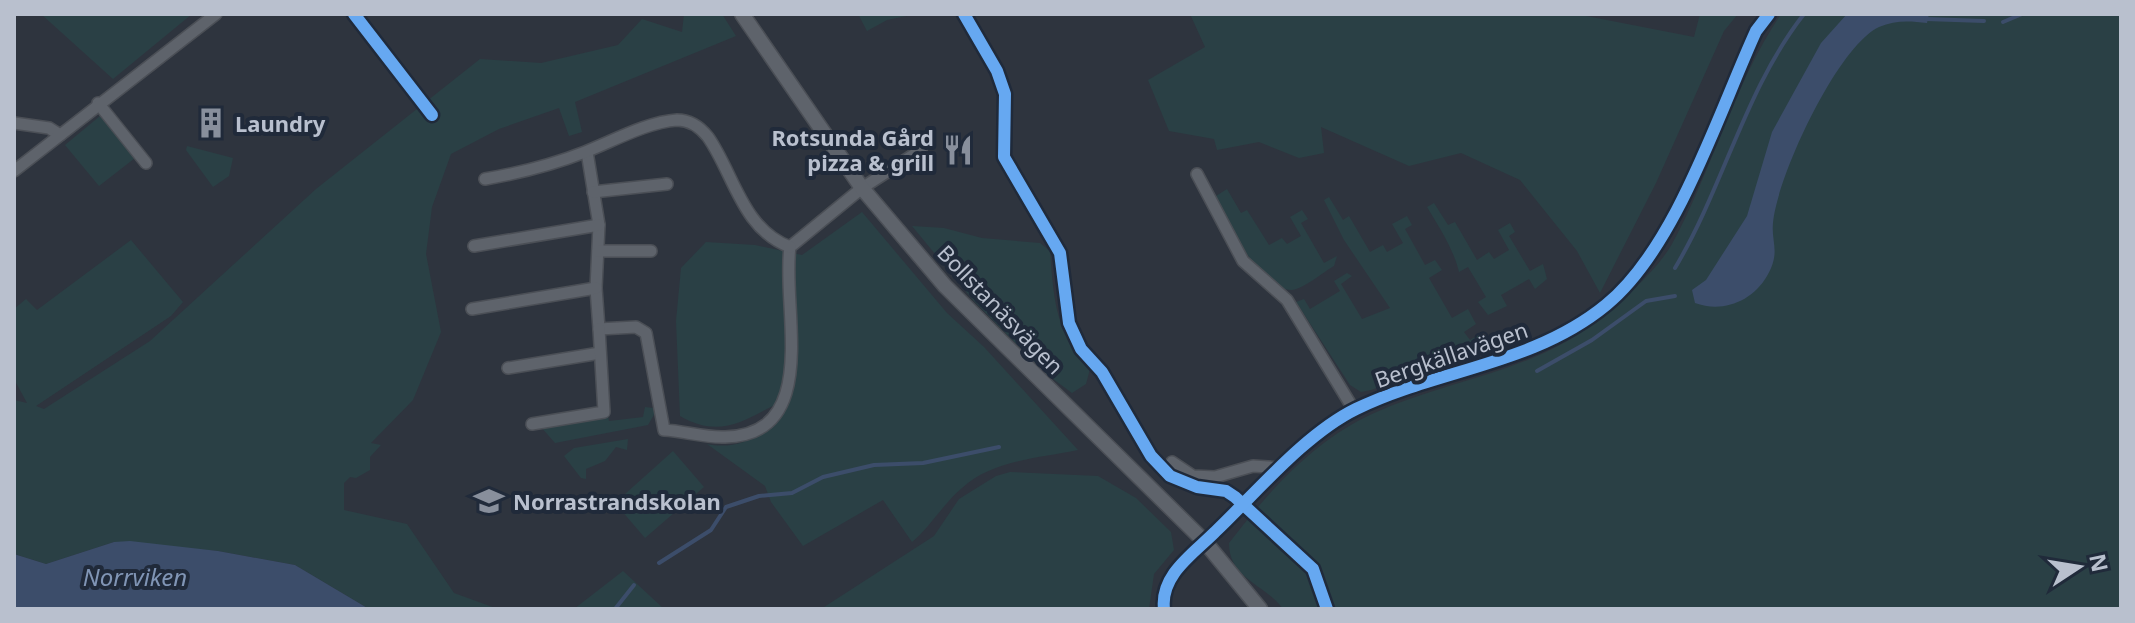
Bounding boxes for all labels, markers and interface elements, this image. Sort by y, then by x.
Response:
building icon: Laundry [194,106,228,140]
place label: Laundry [235,108,326,138]
place label: Rotsunda Gård pizza & grill [771,122,934,177]
restaurant icon: Rotsunda Gård pizza & grill [941,133,975,167]
street label: Bollstanäsvägen [931,238,1071,380]
street label: Bergkällavägen [1370,314,1532,394]
school or university icon: Norrastrandskolan [472,484,506,518]
place label: Norrastrandskolan [513,486,721,516]
north arrow [2039,527,2119,607]
text: N [2083,551,2116,575]
water label: Norrviken [83,560,187,593]

